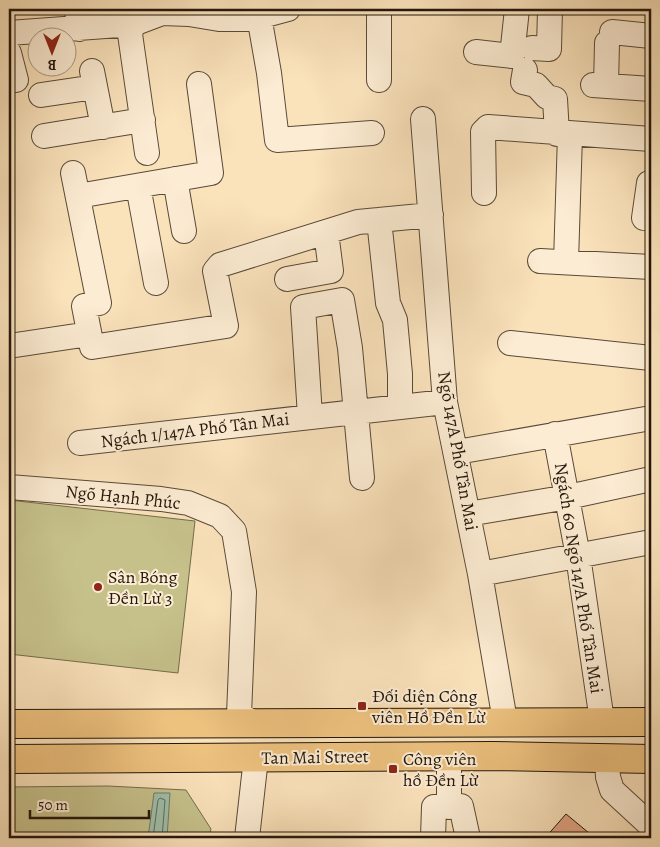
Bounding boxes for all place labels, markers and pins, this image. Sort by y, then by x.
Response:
place label: Sân Bóng Đền Lừ 3 [108,565,177,610]
marker: Sân Bóng Đền Lừ 3 [92,581,104,593]
place label: Đối diện Công viên Hồ Đền Lừ [371,684,486,729]
marker: Đối diện Công viên Hồ Đền Lừ [356,700,368,712]
place label: Công viên hồ Đền Lừ [403,747,479,792]
marker: Công viên hồ Đền Lừ [387,763,399,775]

